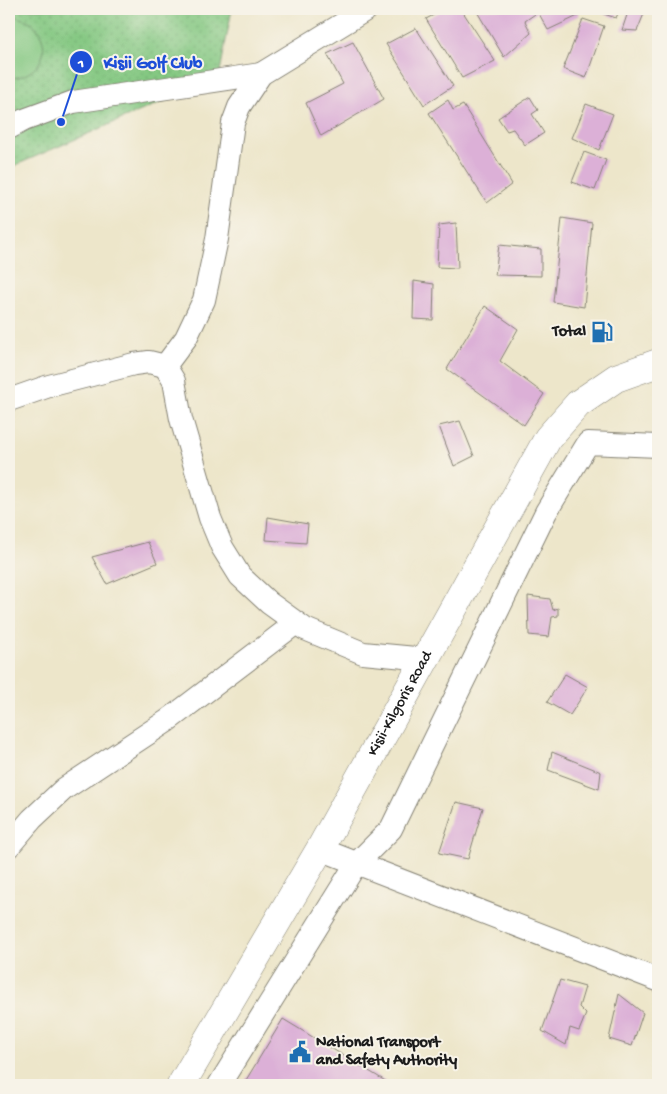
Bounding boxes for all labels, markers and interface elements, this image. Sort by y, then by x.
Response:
callout: Kisii Golf Club [69,45,213,78]
text: Kisii Golf Club [103,54,203,75]
text: 1 [77,55,84,73]
fuel station icon: Total [589,319,615,345]
place label: Total [551,323,586,342]
street label: Kisii-Kilgoris Road [364,646,438,760]
place label: National Transport and Safety Authority [315,1034,457,1071]
public building icon: National Transport and Safety Authority [287,1039,313,1065]

